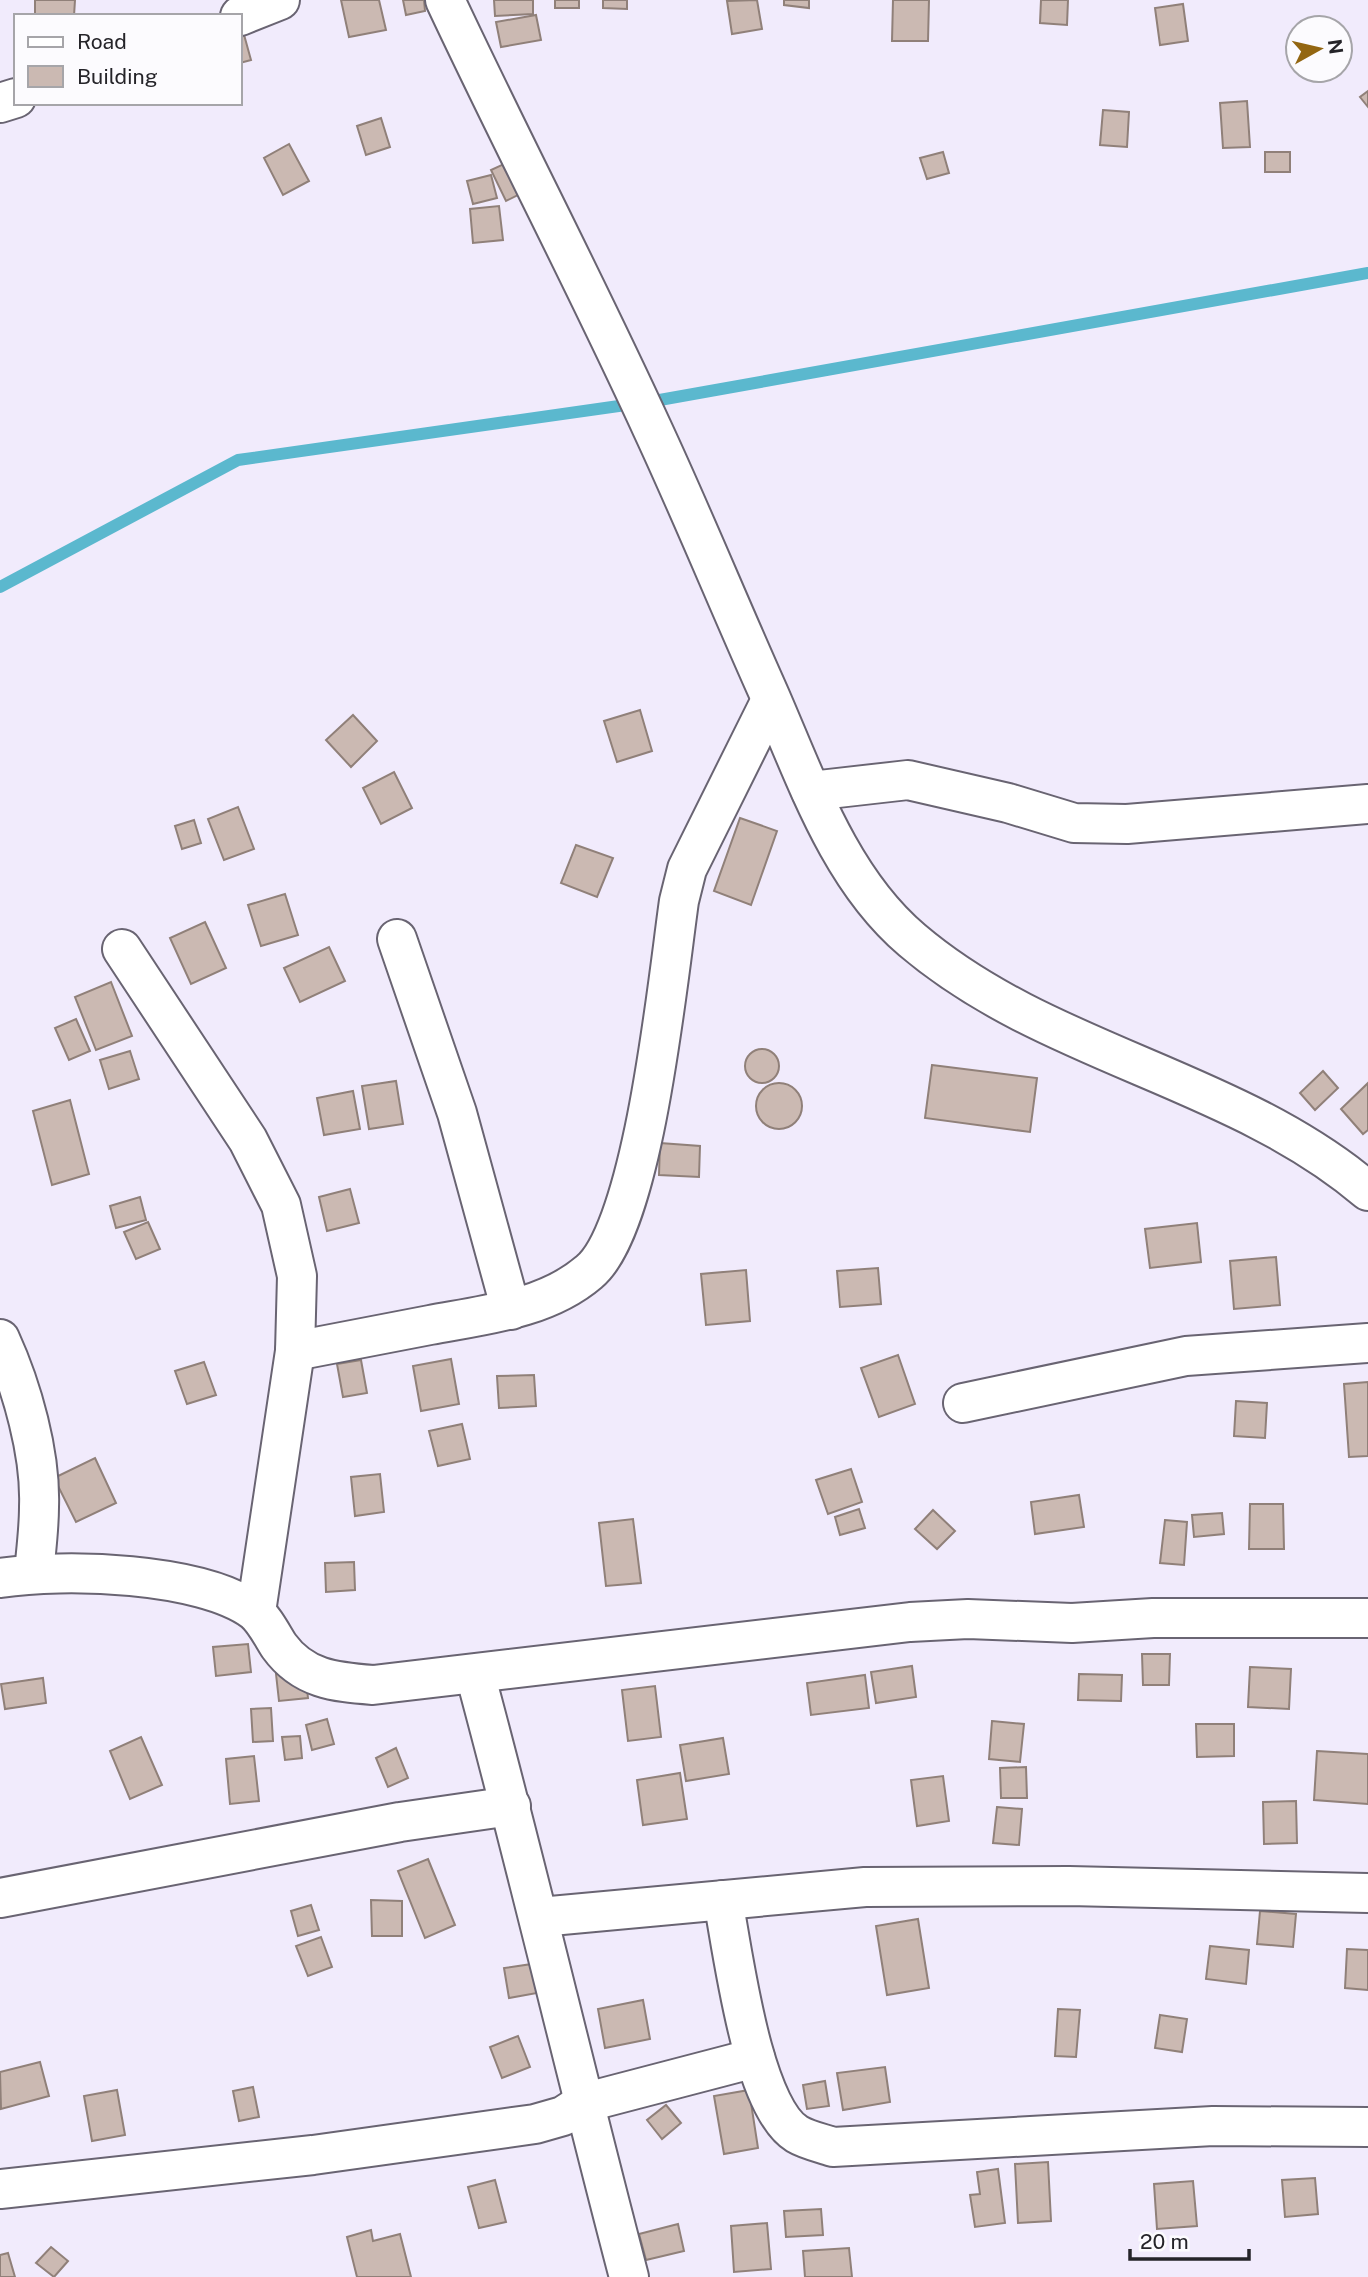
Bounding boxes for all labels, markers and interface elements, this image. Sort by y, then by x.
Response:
legend [14,14,242,105]
north arrow [1284,14,1354,84]
text: Road [77,29,127,54]
text: N [1324,38,1348,56]
text: Building [77,64,158,89]
scale bar [1130,2218,1249,2262]
text: 20 m [1140,2229,1189,2254]

